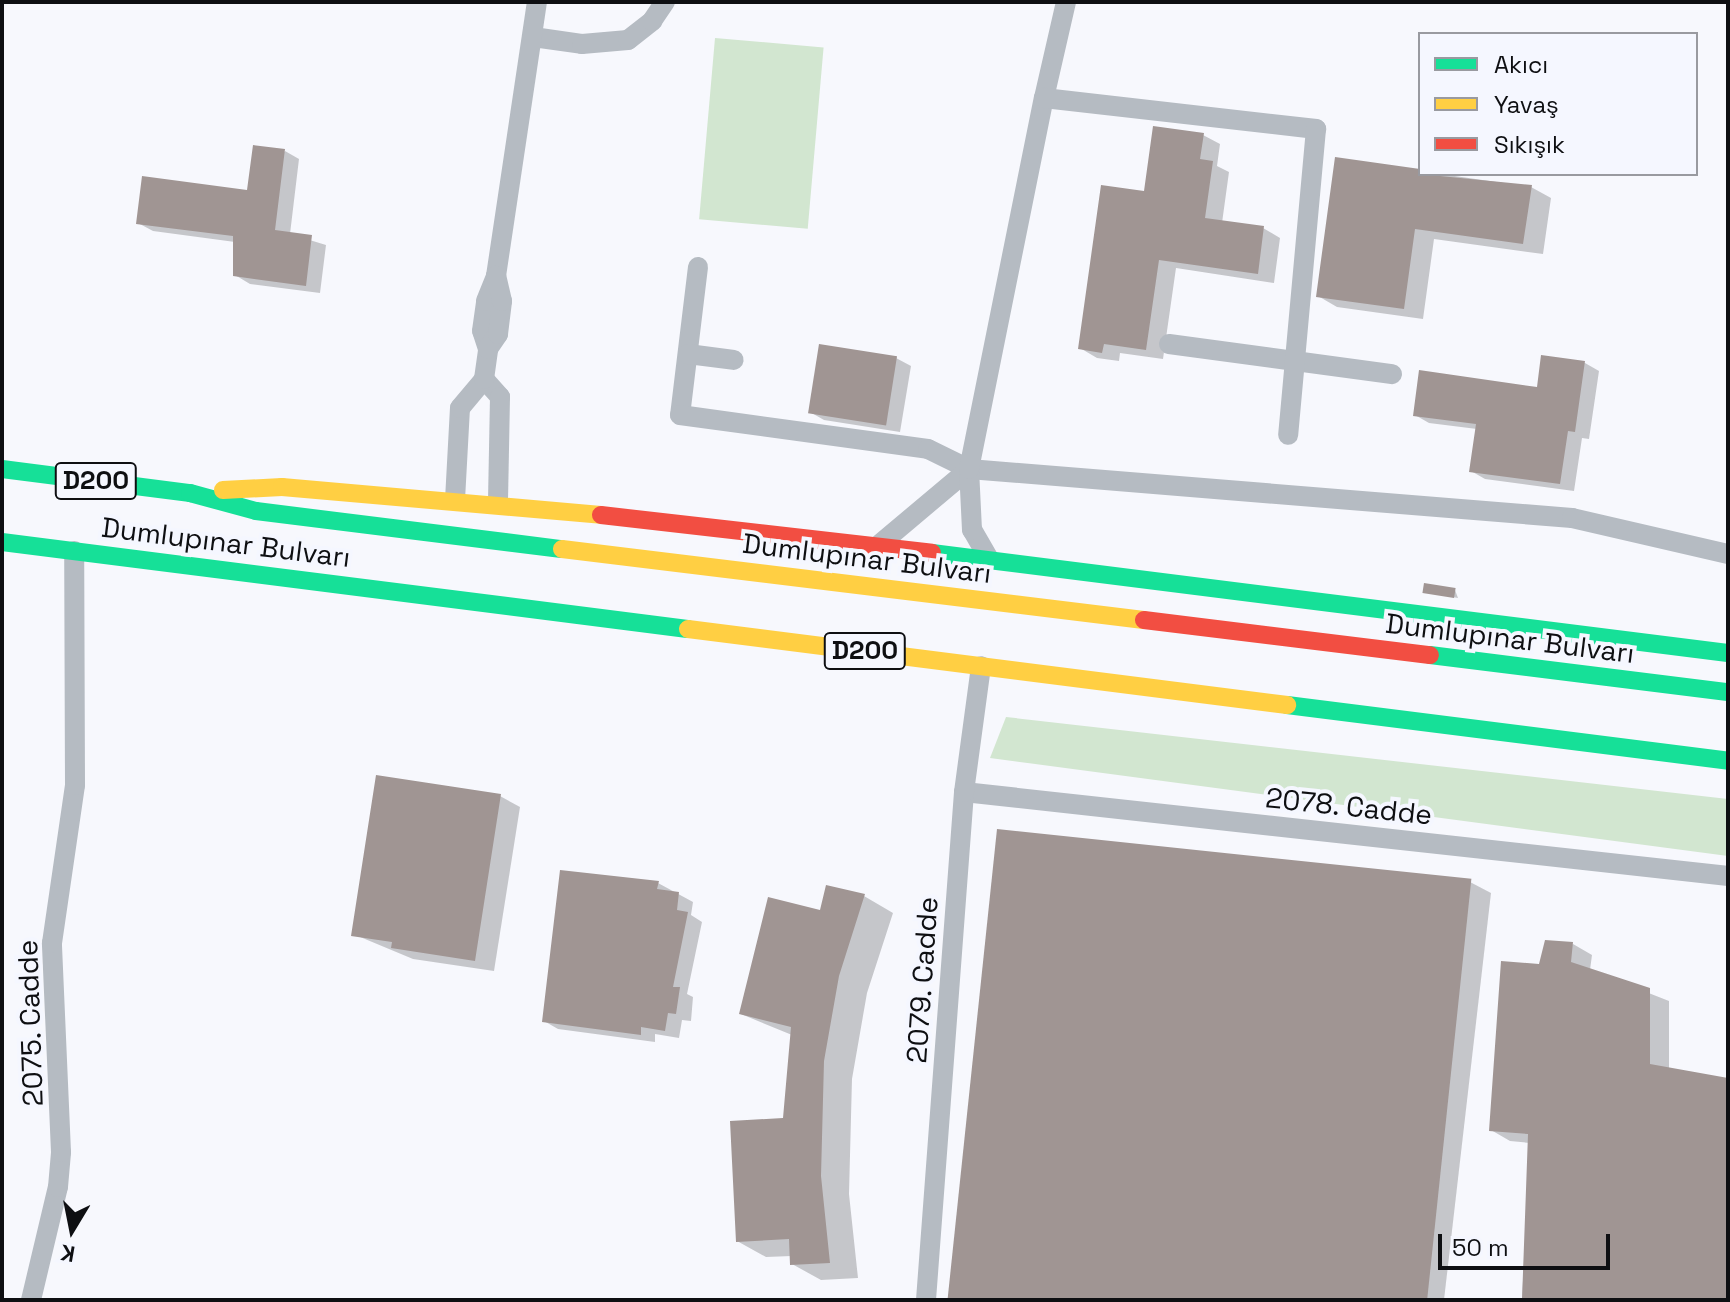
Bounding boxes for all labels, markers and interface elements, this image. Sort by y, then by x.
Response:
legend [1418,32,1698,176]
text: Akıcı [1494,49,1548,80]
text: Yavaş [1494,89,1559,120]
text: Sıkışık [1494,129,1565,160]
road number: D200 [54,459,138,503]
street label: Dumlupınar Bulvarı [100,510,352,574]
street label: Dumlupınar Bulvarı [741,526,993,590]
street label: Dumlupınar Bulvarı [1384,606,1636,670]
road number: D200 [823,629,907,673]
street label: 2078. Cadde [1264,781,1434,831]
street label: 2079. Cadde [899,895,945,1065]
street label: 2075. Cadde [10,939,50,1107]
north arrow [32,1190,112,1270]
scale bar [1442,1218,1614,1268]
text: 50 m [1452,1232,1509,1263]
text: K [59,1239,77,1269]

